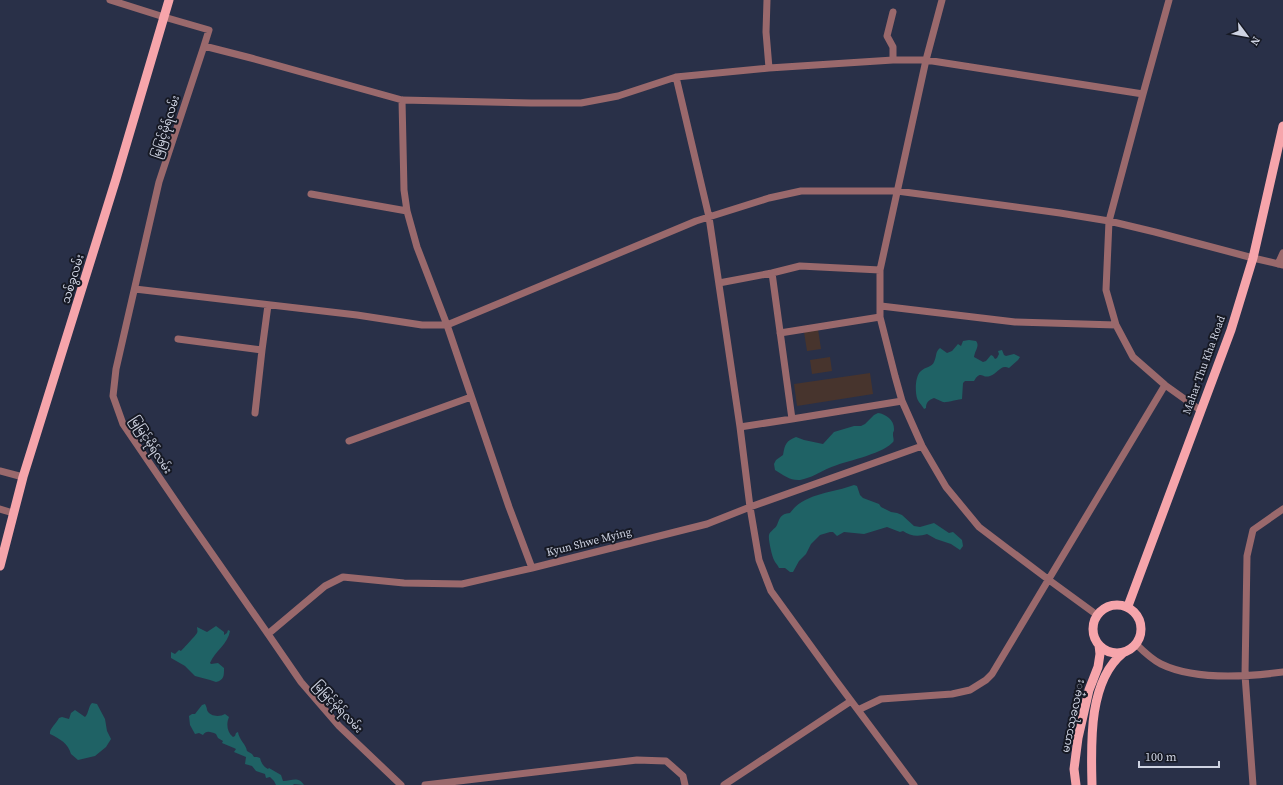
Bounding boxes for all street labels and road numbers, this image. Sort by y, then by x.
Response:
street label: မြမြင့်မိုရ်လမ်း [149,93,184,161]
street label: သစ်ခွလမ်း [58,252,89,306]
street label: Mahar Thu Kha Road [1179,313,1229,416]
street label: မြမြင့်မိုရ်လမ်း [126,413,175,477]
street label: Kyun Shwe Mying [545,524,633,560]
street label: မြမြင့်မိုရ်လမ်း [309,678,366,737]
street label: မဟာသုခလမ္း [1058,678,1089,754]

